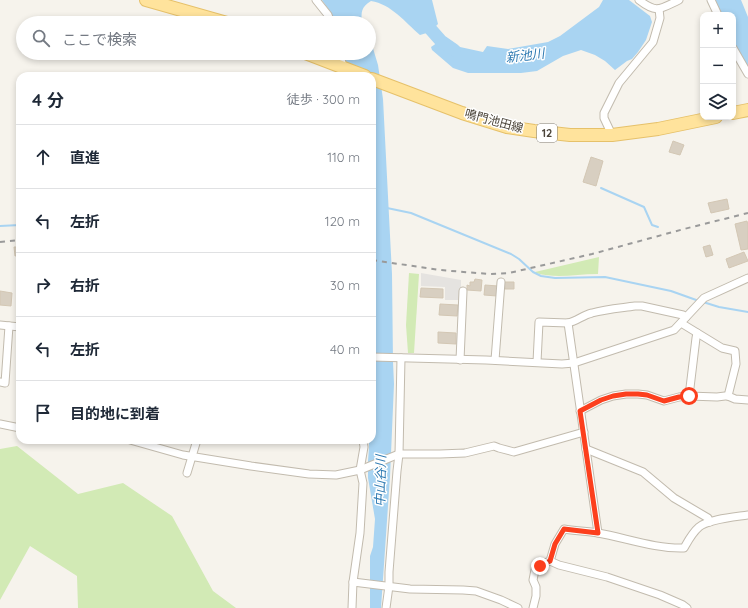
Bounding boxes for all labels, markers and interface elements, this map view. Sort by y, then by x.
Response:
map controls [700,12,736,120]
button: + [700,12,736,48]
search box [16,16,376,60]
icon: search [30,27,52,49]
text: ここで検索 [62,30,137,49]
water label: 新池川 [505,44,547,65]
button: − [700,48,736,84]
button: layers [700,84,736,120]
text: 4 分 [32,89,64,110]
text: 徒歩 · 300 m [287,91,360,107]
street label: 鳴門池田線 [463,106,525,136]
road number: 12 [537,124,557,142]
icon: ahead [32,146,54,168]
text: 直進 [70,148,100,167]
text: 110 m [327,149,360,165]
icon: left [32,210,54,232]
text: 左折 [70,212,100,231]
text: 120 m [325,213,360,229]
icon: right [32,274,54,296]
text: 右折 [70,276,100,295]
text: 30 m [330,277,360,293]
icon: left [32,338,54,360]
text: 左折 [70,340,100,359]
text: 40 m [330,341,360,357]
route start [680,387,698,405]
icon: arrive [32,402,54,424]
text: 目的地に到着 [70,404,160,423]
water label: 中山谷川 [372,453,388,507]
route end [531,557,549,575]

